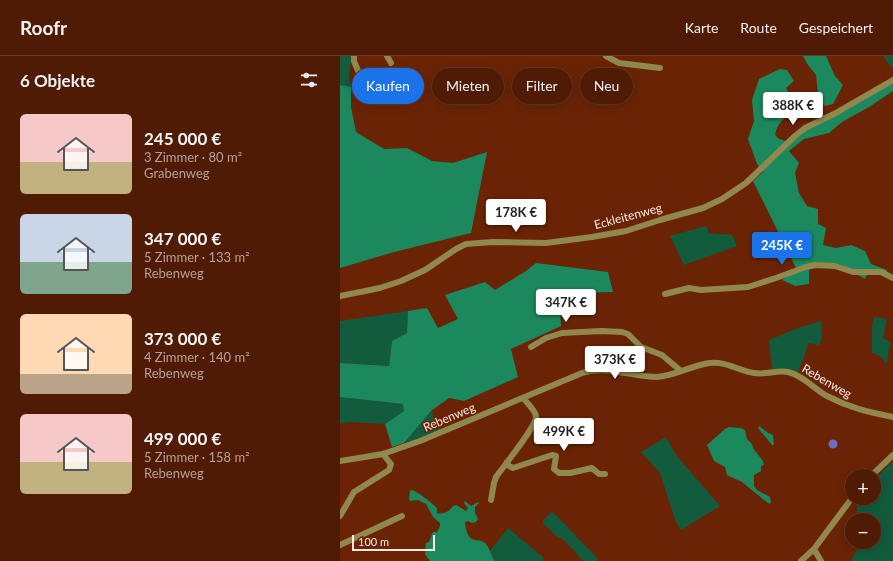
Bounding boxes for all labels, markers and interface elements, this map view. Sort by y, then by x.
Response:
text: Roofr [20,16,67,39]
text: Karte [685,19,718,36]
text: Route [740,19,777,36]
text: Gespeichert [799,19,873,36]
chip: Kaufen [352,68,424,104]
chip: Mieten [432,68,504,104]
chip: Filter [512,68,572,104]
chip: Neu [580,68,633,104]
icon: filters [298,69,320,91]
text: 6 Objekte [20,70,95,91]
pin: 388K € [760,92,826,126]
text: 388K € [772,97,814,113]
text: 245 000 € [144,128,221,149]
icon: home [52,130,100,178]
text: 3 Zimmer · 80 m² [144,149,242,165]
text: Grabenweg [144,165,210,181]
pin: 178K € [483,199,549,233]
street label: Eckleitenweg [592,200,664,232]
text: 178K € [495,204,537,220]
text: 347 000 € [144,228,221,249]
icon: home [52,230,100,278]
pin: 245K € [749,232,815,266]
text: 245K € [761,237,803,253]
text: 5 Zimmer · 133 m² [144,249,250,265]
text: Rebenweg [144,265,204,281]
pin: 347K € [533,289,599,323]
text: 347K € [545,294,587,310]
text: 373 000 € [144,328,221,349]
icon: home [52,330,100,378]
pin: 373K € [582,346,648,380]
text: 4 Zimmer · 140 m² [144,349,250,365]
text: 373K € [594,351,636,367]
street label: Rebenweg [799,361,855,401]
text: Rebenweg [144,365,204,381]
street label: Rebenweg [421,399,477,435]
pin: 499K € [531,418,597,452]
text: 499K € [543,423,585,439]
text: 499 000 € [144,428,221,449]
icon: home [52,430,100,478]
text: 5 Zimmer · 158 m² [144,449,250,465]
text: Rebenweg [144,465,204,481]
map controls [845,469,881,549]
button: + [845,469,881,505]
button: − [845,513,881,549]
scale bar [352,533,435,552]
text: 100 m [358,535,389,548]

